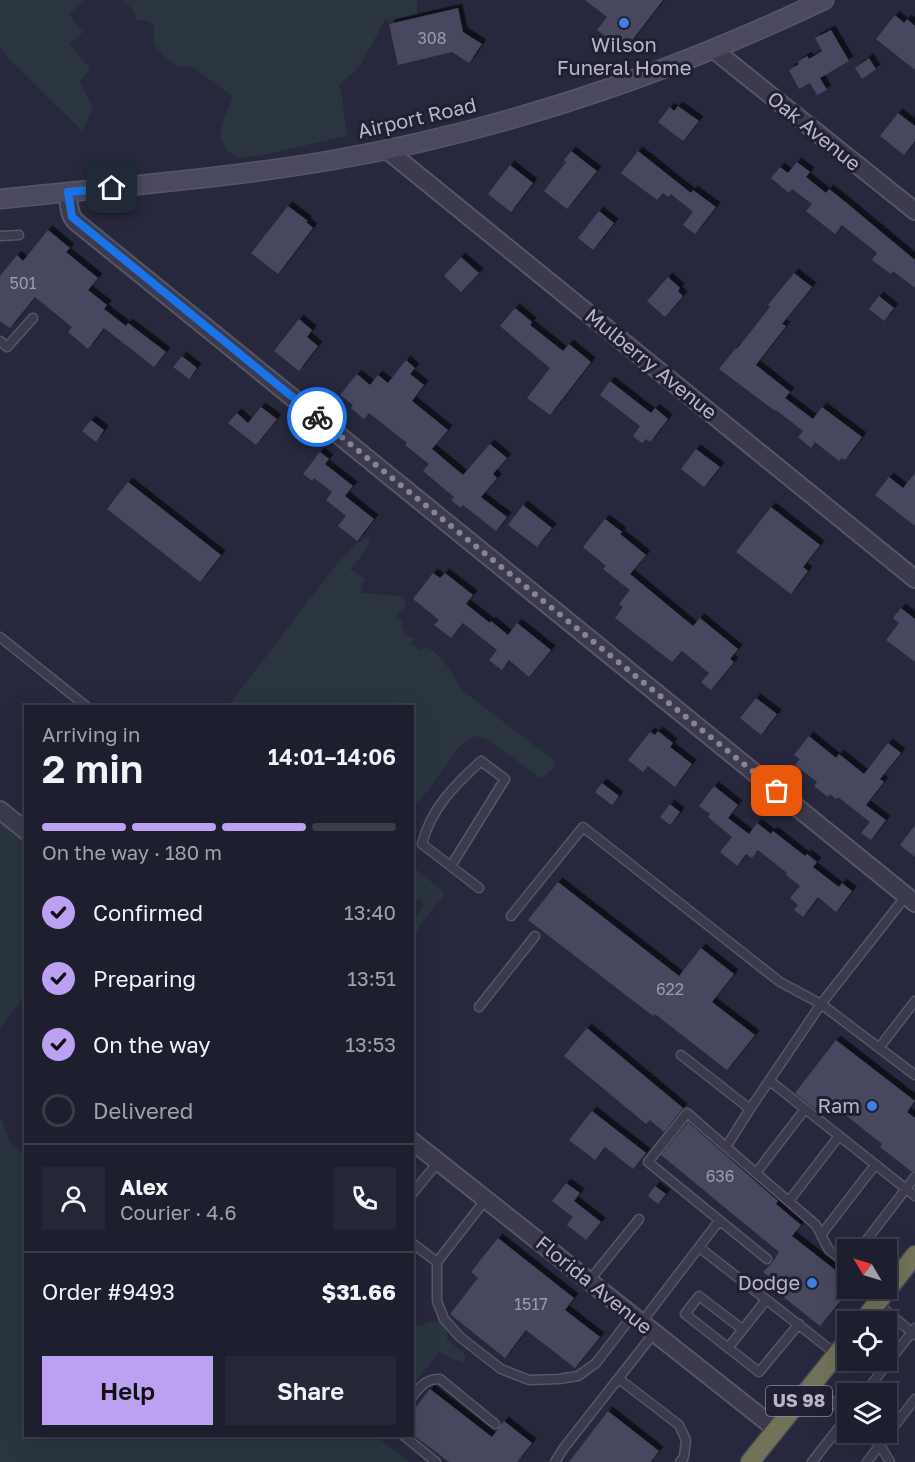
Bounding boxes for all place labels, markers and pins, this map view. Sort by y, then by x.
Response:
marker: Wilson Funeral Home [617,16,631,30]
place label: Wilson Funeral Home [557,32,691,79]
pin [86,162,137,213]
pin [751,765,802,816]
place label: Ram [818,1093,860,1117]
marker: Ram [865,1099,879,1113]
place label: Dodge [738,1270,800,1294]
marker: Dodge [805,1276,819,1290]

